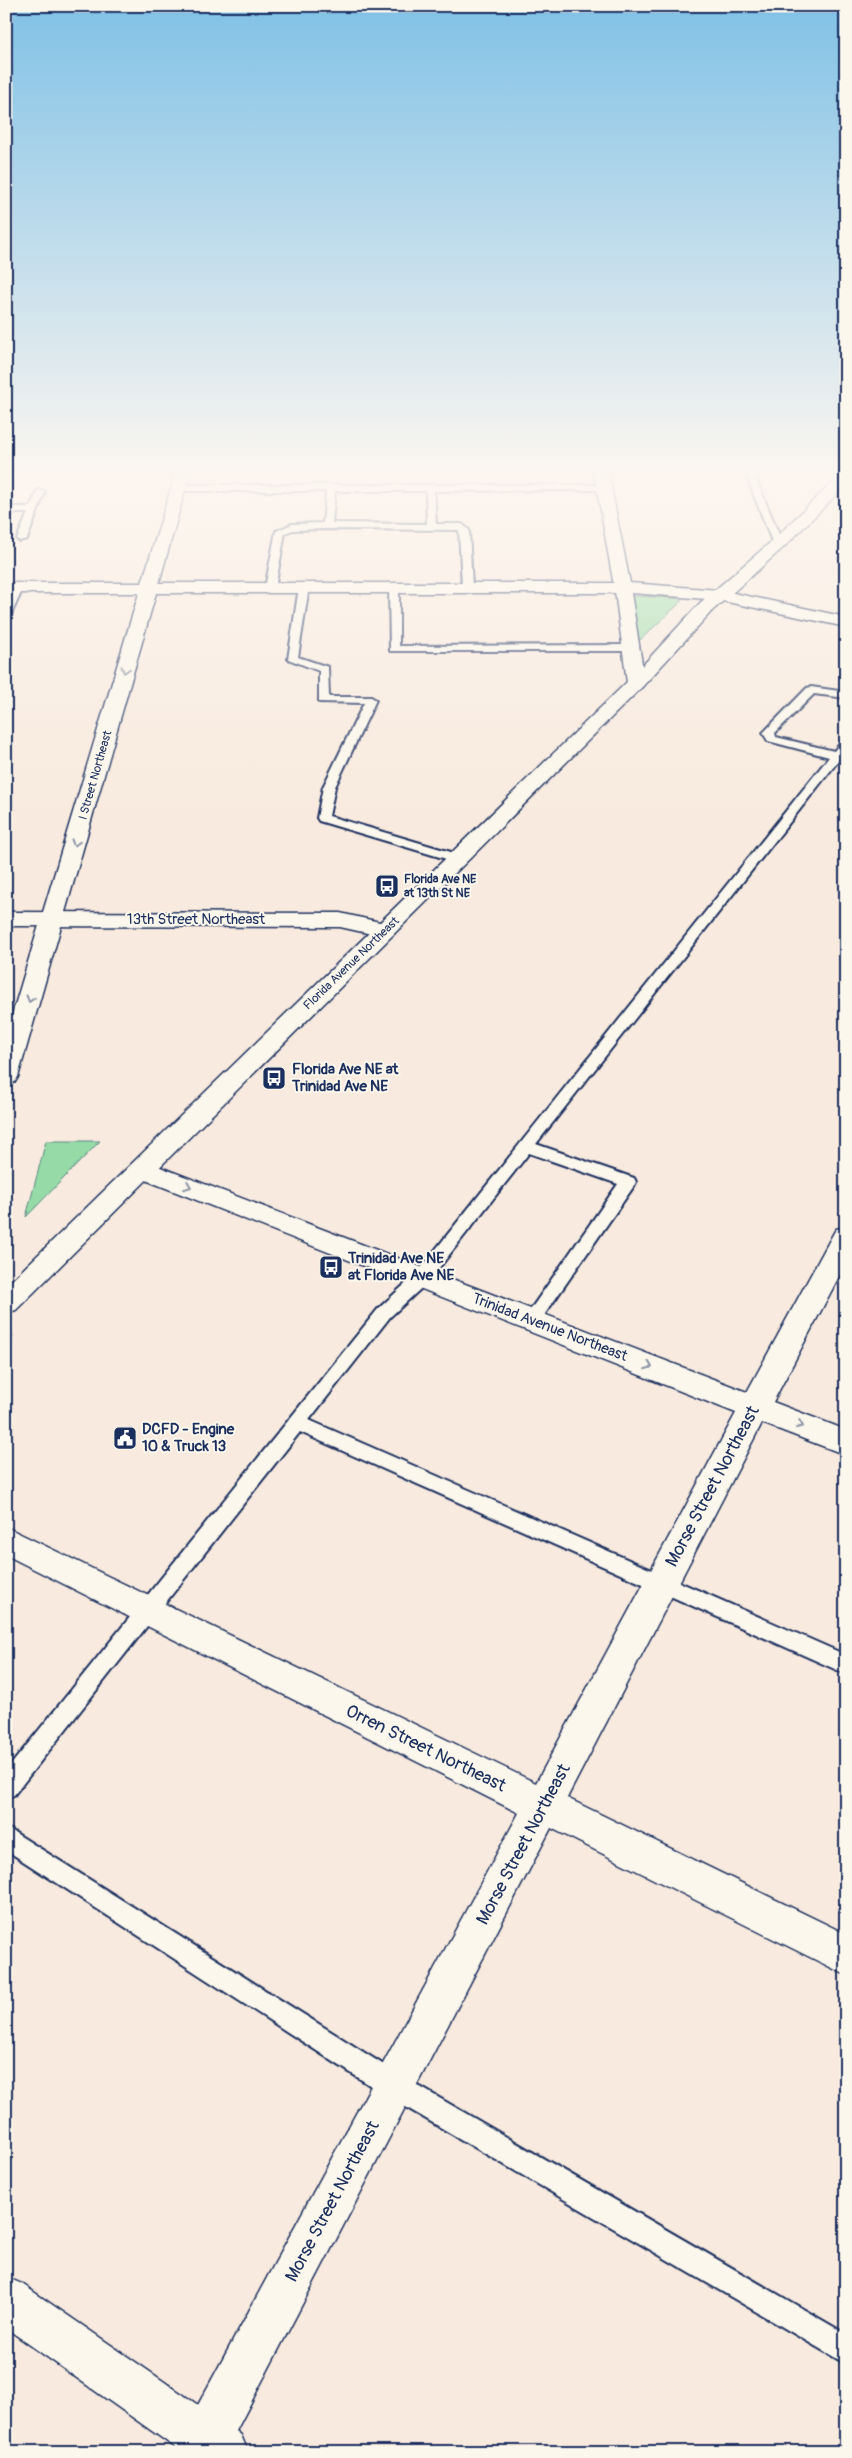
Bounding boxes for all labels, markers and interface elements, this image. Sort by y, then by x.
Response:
one-way arrow [121,665,131,674]
street label: I Street Northeast [76,729,115,821]
one-way arrow [71,838,81,846]
place label: Florida Ave NE at 13th St NE [404,872,477,901]
bus stop icon: Florida Ave NE at 13th St NE [374,873,400,899]
street label: 13th Street Northeast [127,910,266,929]
street label: Florida Avenue Northeast [300,914,403,1013]
one-way arrow [25,994,35,1002]
place label: Florida Ave NE at Trinidad Ave NE [291,1060,399,1096]
bus stop icon: Florida Ave NE at Trinidad Ave NE [261,1065,287,1091]
one-way arrow [183,1180,192,1191]
place label: Trinidad Ave NE at Florida Ave NE [347,1249,454,1285]
bus stop icon: Trinidad Ave NE at Florida Ave NE [318,1254,344,1280]
street label: Trinidad Avenue Northeast [469,1289,631,1366]
one-way arrow [644,1360,653,1370]
street label: Morse Street Northeast [660,1401,765,1571]
place label: DCFD - Engine 10 & Truck 13 [142,1420,235,1456]
one-way arrow [796,1420,804,1430]
public building icon: DCFD - Engine 10 & Truck 13 [112,1425,138,1451]
street label: Orren Street Northeast [342,1700,510,1798]
street label: Morse Street Northeast [471,1759,576,1929]
street label: Morse Street Northeast [280,2116,385,2286]

